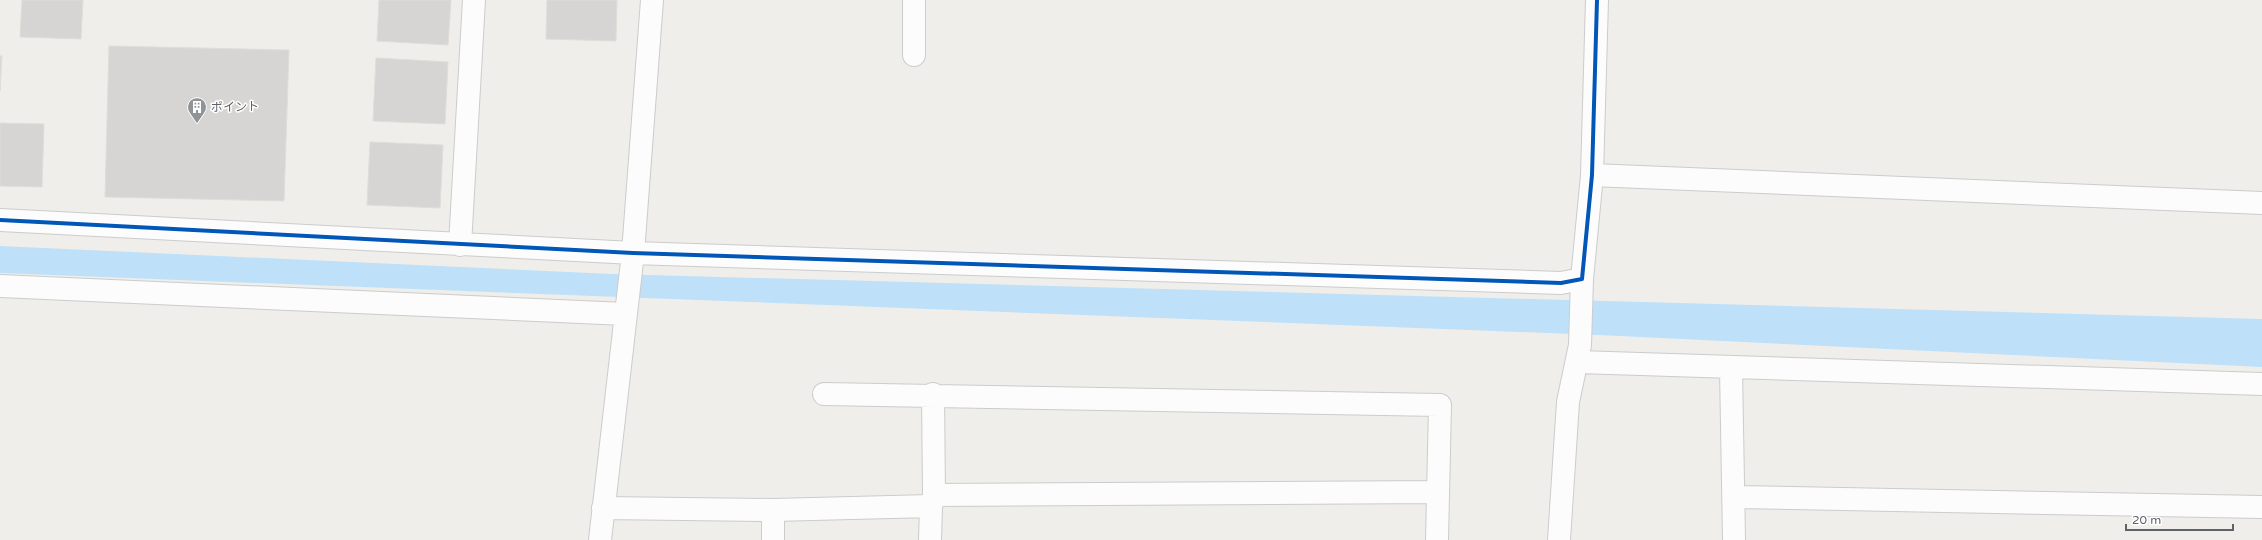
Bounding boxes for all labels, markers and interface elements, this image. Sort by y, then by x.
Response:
building icon: ポイント [186,96,208,124]
place label: ポイント [211,100,259,114]
scale bar [2126,506,2233,532]
text: 20 m [2132,513,2161,527]

